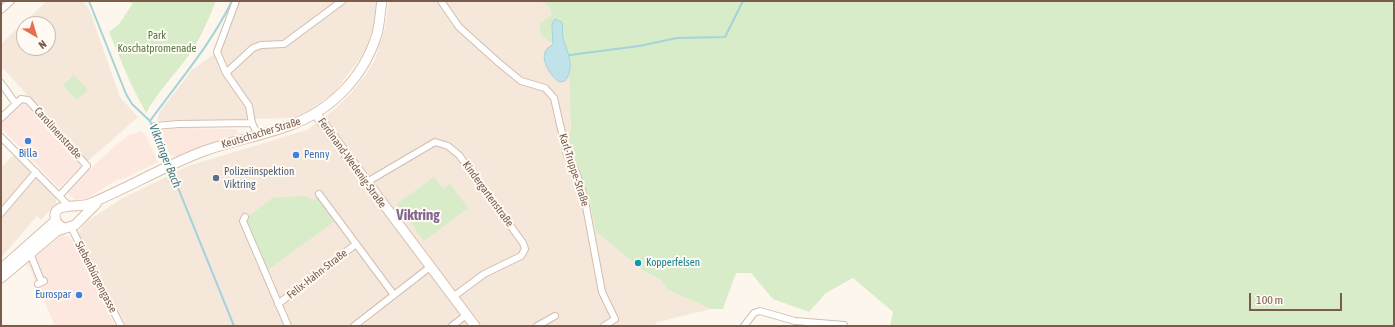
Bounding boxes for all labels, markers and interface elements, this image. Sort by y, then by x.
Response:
north arrow [16,16,56,56]
park label: Park Koschatpromenade [117,29,197,55]
text: N [37,38,49,51]
street label: Carolinenstraße [31,104,85,162]
street label: Keutschacher Straße [220,115,302,151]
street label: Ferdinand-Wedenig-Straße [315,115,389,211]
water label: Viktringer Bach [146,122,184,190]
street label: Karl-Truppe-Straße [556,132,592,208]
marker: Billa [23,136,33,146]
place label: Billa [19,147,37,161]
place label: Penny [304,148,329,162]
marker: Penny [291,150,301,160]
street label: Kindergartenstraße [460,159,516,229]
place label: Polizeiinspektion Viktring [224,165,294,191]
marker: Polizeiinspektion Viktring [211,173,221,183]
district label: Viktring [396,206,440,224]
street label: Siebenbürgengasse [72,239,120,315]
street label: Felix-Hahn-Straße [284,246,350,302]
place label: Kopperfelsen [646,256,700,270]
marker: Kopperfelsen [633,258,643,268]
scale bar [1251,285,1344,311]
place label: Eurospar [35,288,71,302]
marker: Eurospar [74,290,84,300]
text: 100 m [1256,293,1283,307]

